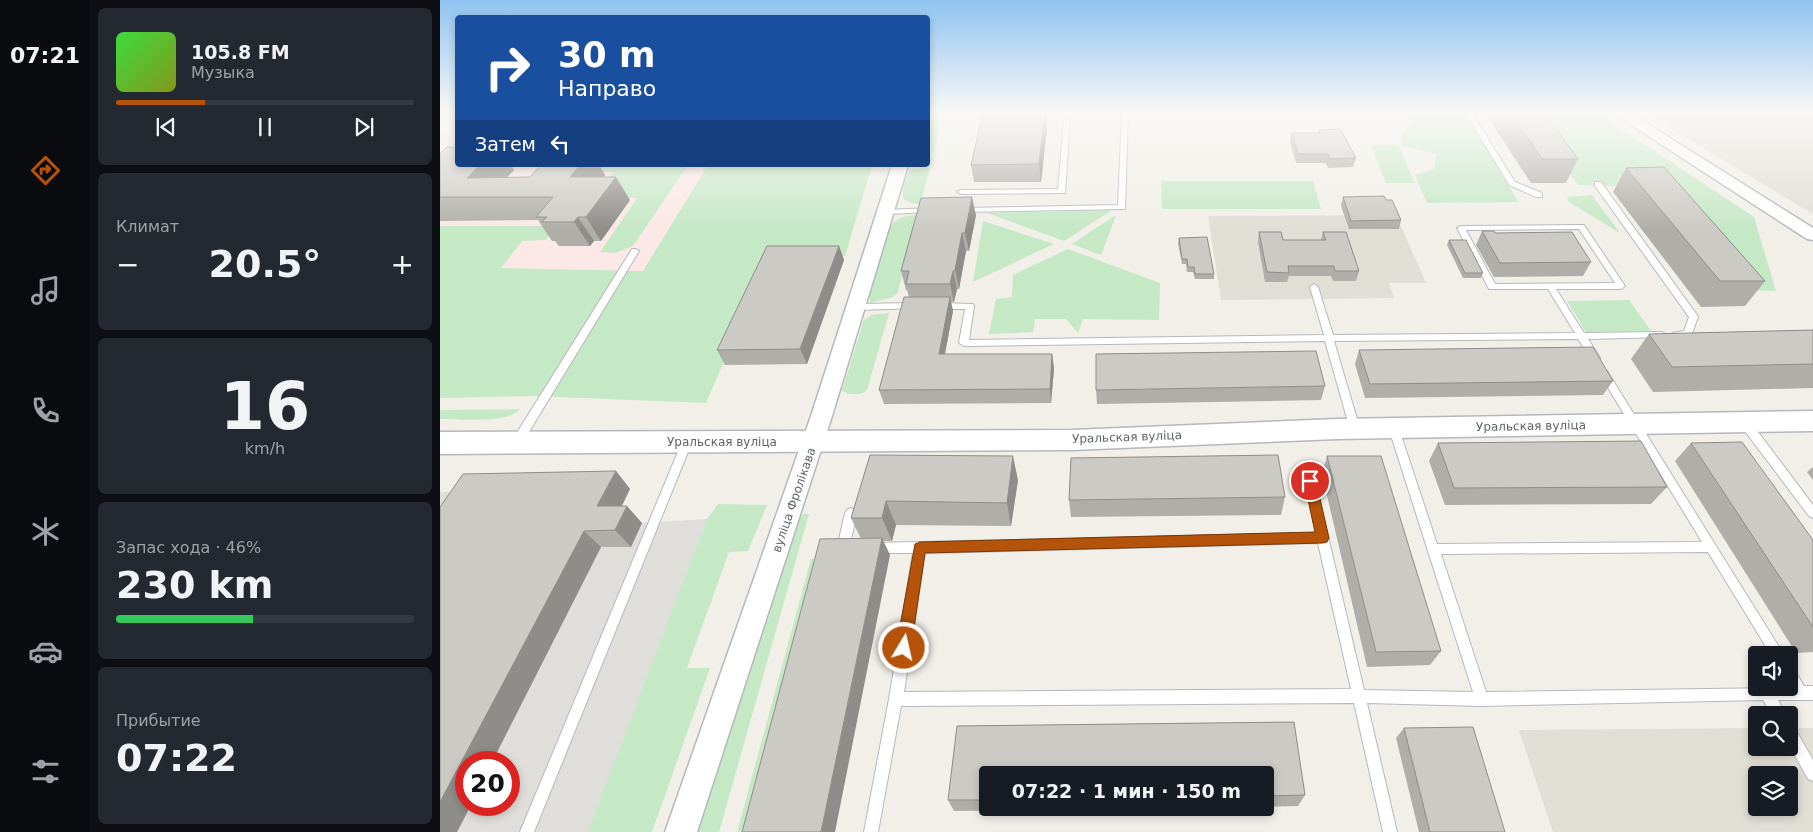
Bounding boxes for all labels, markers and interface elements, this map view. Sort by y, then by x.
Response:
icon: right [475,35,540,100]
text: 30 m [558,35,655,75]
text: 105.8 FM [191,41,290,63]
text: 07:21 [10,43,80,68]
text: Музыка [191,63,255,82]
text: Направо [558,76,656,101]
icon: previous [152,113,180,141]
icon: pause [251,113,279,141]
icon: next [350,113,378,141]
icon: left [546,130,574,158]
text: Затем [475,133,536,155]
icon: directions [28,153,63,188]
text: Климат [116,217,179,236]
text: 20.5° [209,242,321,286]
text: − [116,248,139,281]
text: + [391,248,414,281]
icon: music [28,273,63,308]
text: 16 [220,369,310,444]
icon: phone [28,393,63,428]
street label: Уральская вуліца [1476,418,1586,434]
street label: Уральская вуліца [1072,428,1182,446]
street label: Уральская вуліца [667,435,777,449]
text: km/h [245,439,285,458]
street label: вуліца Фролікава [770,446,818,554]
pin [1289,460,1331,502]
icon: arrive [1296,467,1324,495]
icon: climate [28,514,63,549]
text: Запас хода · 46% [116,538,261,557]
text: 230 km [116,563,273,607]
position arrow [877,621,929,673]
icon: car [28,634,63,669]
map controls [1748,646,1798,816]
button: sound [1748,646,1798,696]
button: search [1748,706,1798,756]
text: Прибытие [116,711,201,730]
text: 07:22 [116,736,237,780]
speed limit sign: 20 [455,751,520,816]
icon: filters [28,754,63,789]
button: layers [1748,766,1798,816]
text: 07:22 · 1 мин · 150 m [1012,780,1241,802]

